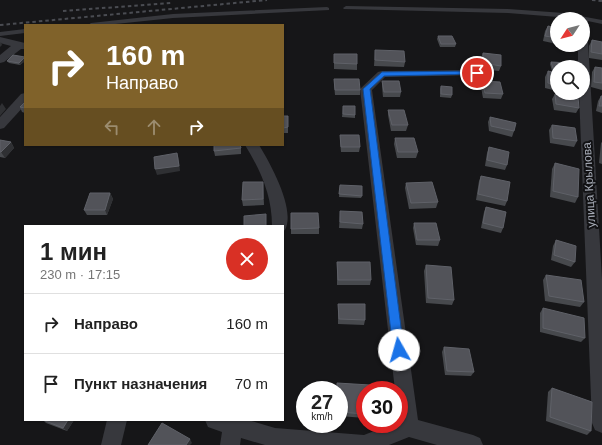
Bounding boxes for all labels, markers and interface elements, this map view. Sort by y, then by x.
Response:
north arrow [550,12,590,52]
map controls [550,12,590,100]
icon: right [40,40,92,92]
text: 160 m [106,40,185,71]
pin [460,56,494,90]
button: search [550,60,590,100]
icon: arrive [466,62,488,84]
text: Направо [106,73,178,93]
icon: left [101,116,123,138]
icon: ahead [143,116,165,138]
icon: right [185,116,207,138]
street label: улица Крылова [580,142,598,228]
text: 1 мин [40,238,107,265]
button: close [226,238,268,280]
text: 230 m · 17:15 [40,267,120,282]
icon: right [40,313,62,335]
text: Направо [74,315,138,332]
text: 160 m [226,315,268,332]
position arrow [378,329,420,371]
icon: arrive [40,373,62,395]
text: Пункт назначения [74,375,207,392]
text: 70 m [235,375,268,392]
speed limit sign: 30 [356,381,408,433]
text: 27 [311,391,333,413]
text: km/h [311,411,333,422]

